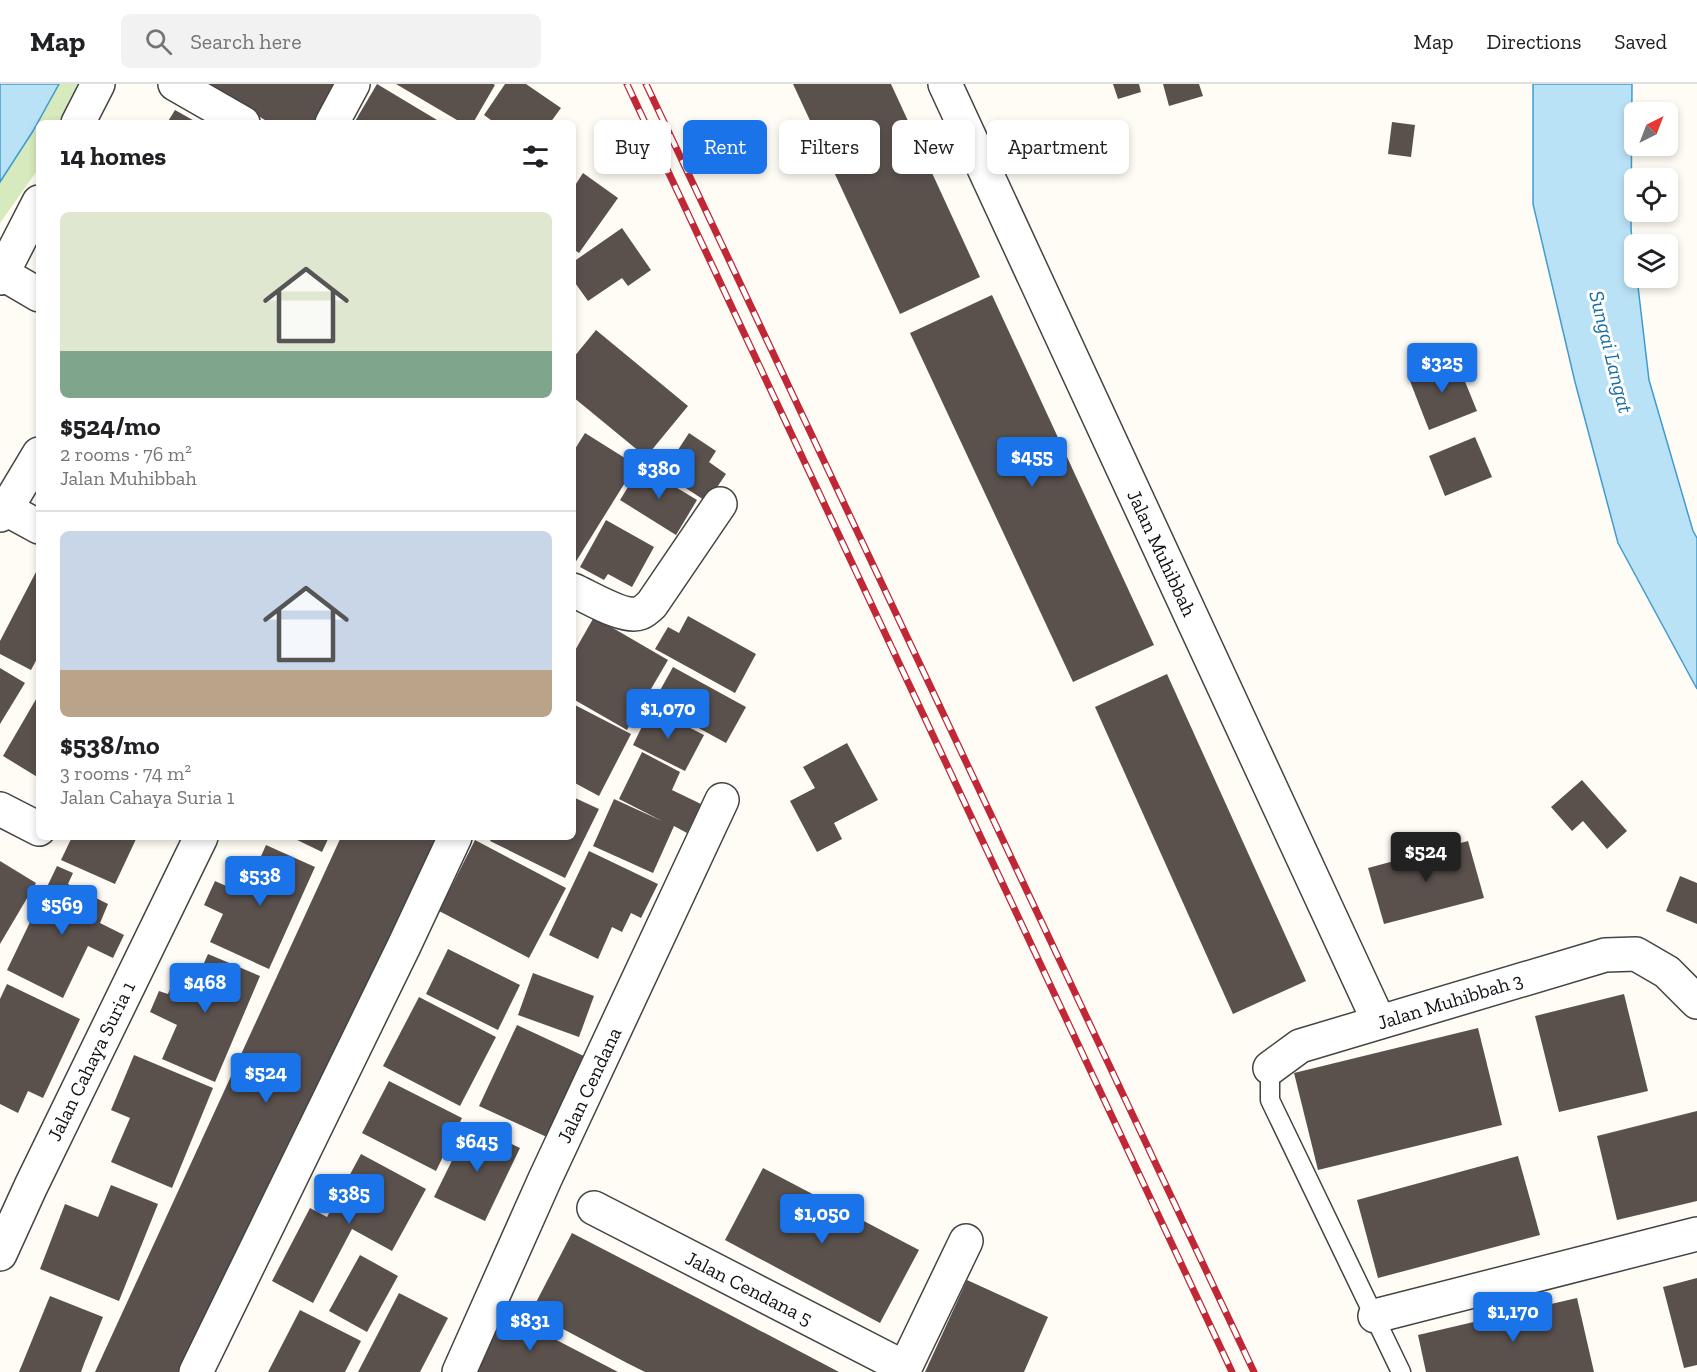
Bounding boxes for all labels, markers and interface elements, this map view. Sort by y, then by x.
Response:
search box [121,14,541,68]
text: Map [30,25,85,58]
icon: search [142,25,175,58]
text: Search here [190,28,302,55]
text: Map [1414,29,1454,54]
text: Directions [1487,29,1581,54]
text: Saved [1614,29,1667,54]
north arrow [1624,102,1678,156]
map controls [1624,102,1678,288]
chip: Buy [594,120,671,174]
chip: Rent [683,120,767,174]
chip: Filters [779,120,880,174]
chip: New [892,120,975,174]
chip: Apartment [987,120,1129,174]
text: 14 homes [60,140,166,172]
icon: filters [519,140,552,173]
button: locate [1624,168,1678,222]
button: layers [1624,234,1678,288]
icon: home [252,251,360,359]
water label: Sungai Langat [1584,288,1639,416]
pin: $325 [1406,343,1478,394]
text: $325 [1421,350,1463,374]
text: $524/mo [60,410,161,442]
pin: $455 [996,437,1068,488]
text: 2 rooms · 76 m² [60,442,192,466]
text: $455 [1011,444,1053,468]
pin: $380 [623,449,695,500]
text: $380 [638,456,680,480]
text: Jalan Muhibbah [60,466,197,490]
street label: Jalan Muhibbah [1122,486,1202,621]
icon: home [252,570,360,678]
pin: $1,070 [619,689,717,740]
text: $1,070 [640,696,696,720]
text: $538/mo [60,729,160,761]
text: 3 rooms · 74 m² [60,761,191,785]
text: Jalan Cahaya Suria 1 [60,785,234,809]
pin: $524 [1390,832,1462,883]
text: $524 [1405,839,1447,863]
pin: $538 [224,856,296,907]
text: $538 [239,863,281,887]
pin: $569 [26,885,98,936]
text: $569 [41,892,83,916]
pin: $468 [169,963,241,1014]
street label: Jalan Muhibbah 3 [1374,967,1526,1035]
text: $468 [184,970,226,994]
street label: Jalan Cahaya Suria 1 [42,977,140,1145]
street label: Jalan Cendana [552,1023,626,1147]
pin: $524 [230,1053,302,1104]
text: $524 [245,1060,287,1084]
pin: $645 [441,1122,513,1173]
text: $645 [456,1129,498,1153]
pin: $385 [313,1174,385,1225]
text: $385 [328,1181,370,1205]
pin: $1,050 [773,1194,871,1245]
text: $1,050 [794,1201,850,1225]
street label: Jalan Cendana 5 [681,1246,817,1330]
pin: $1,170 [1464,1292,1562,1343]
text: $1,170 [1487,1299,1539,1323]
pin: $831 [494,1301,566,1352]
text: $831 [510,1308,550,1332]

